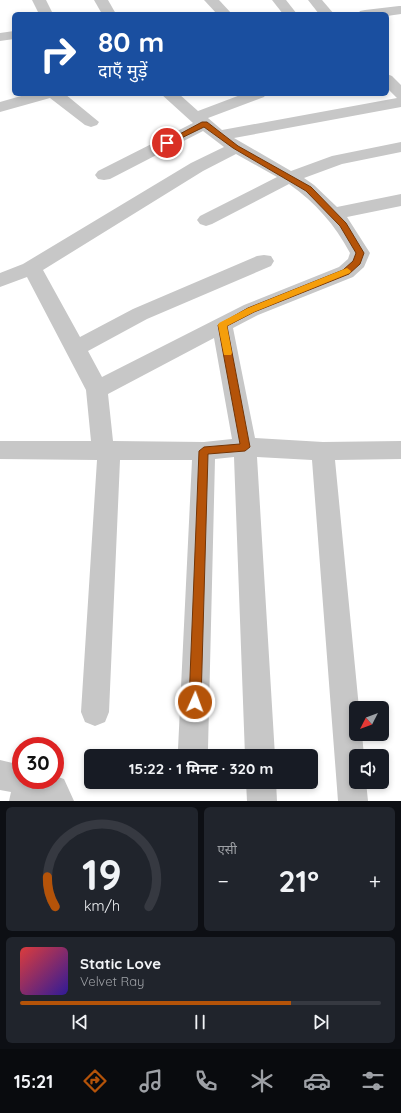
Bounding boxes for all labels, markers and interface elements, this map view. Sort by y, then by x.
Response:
text: 80 m [98,24,164,59]
icon: right [32,28,84,80]
text: दाएँ मुड़ें [98,59,147,82]
pin [150,126,184,160]
icon: arrive [156,132,178,154]
position arrow [174,681,216,723]
north arrow [349,701,389,741]
map controls [349,701,389,789]
speed limit sign: 30 [12,737,64,789]
button: sound [349,749,389,789]
text: 15:22 · 1 मिनट · 320 m [129,759,273,778]
text: एसी [218,841,237,857]
text: 19 [82,848,122,900]
text: 21° [279,862,319,900]
text: − [218,867,229,895]
text: + [369,867,381,895]
text: km/h [84,897,120,915]
text: Static Love [80,954,161,973]
text: Velvet Ray [80,973,145,989]
icon: previous [69,1011,91,1033]
icon: pause [189,1011,211,1033]
icon: next [310,1011,332,1033]
icon: directions [81,1067,109,1095]
icon: music [137,1067,165,1095]
icon: phone [192,1067,220,1095]
icon: climate [248,1067,276,1095]
icon: car [303,1067,331,1095]
icon: filters [359,1067,387,1095]
text: 15:21 [14,1070,53,1093]

